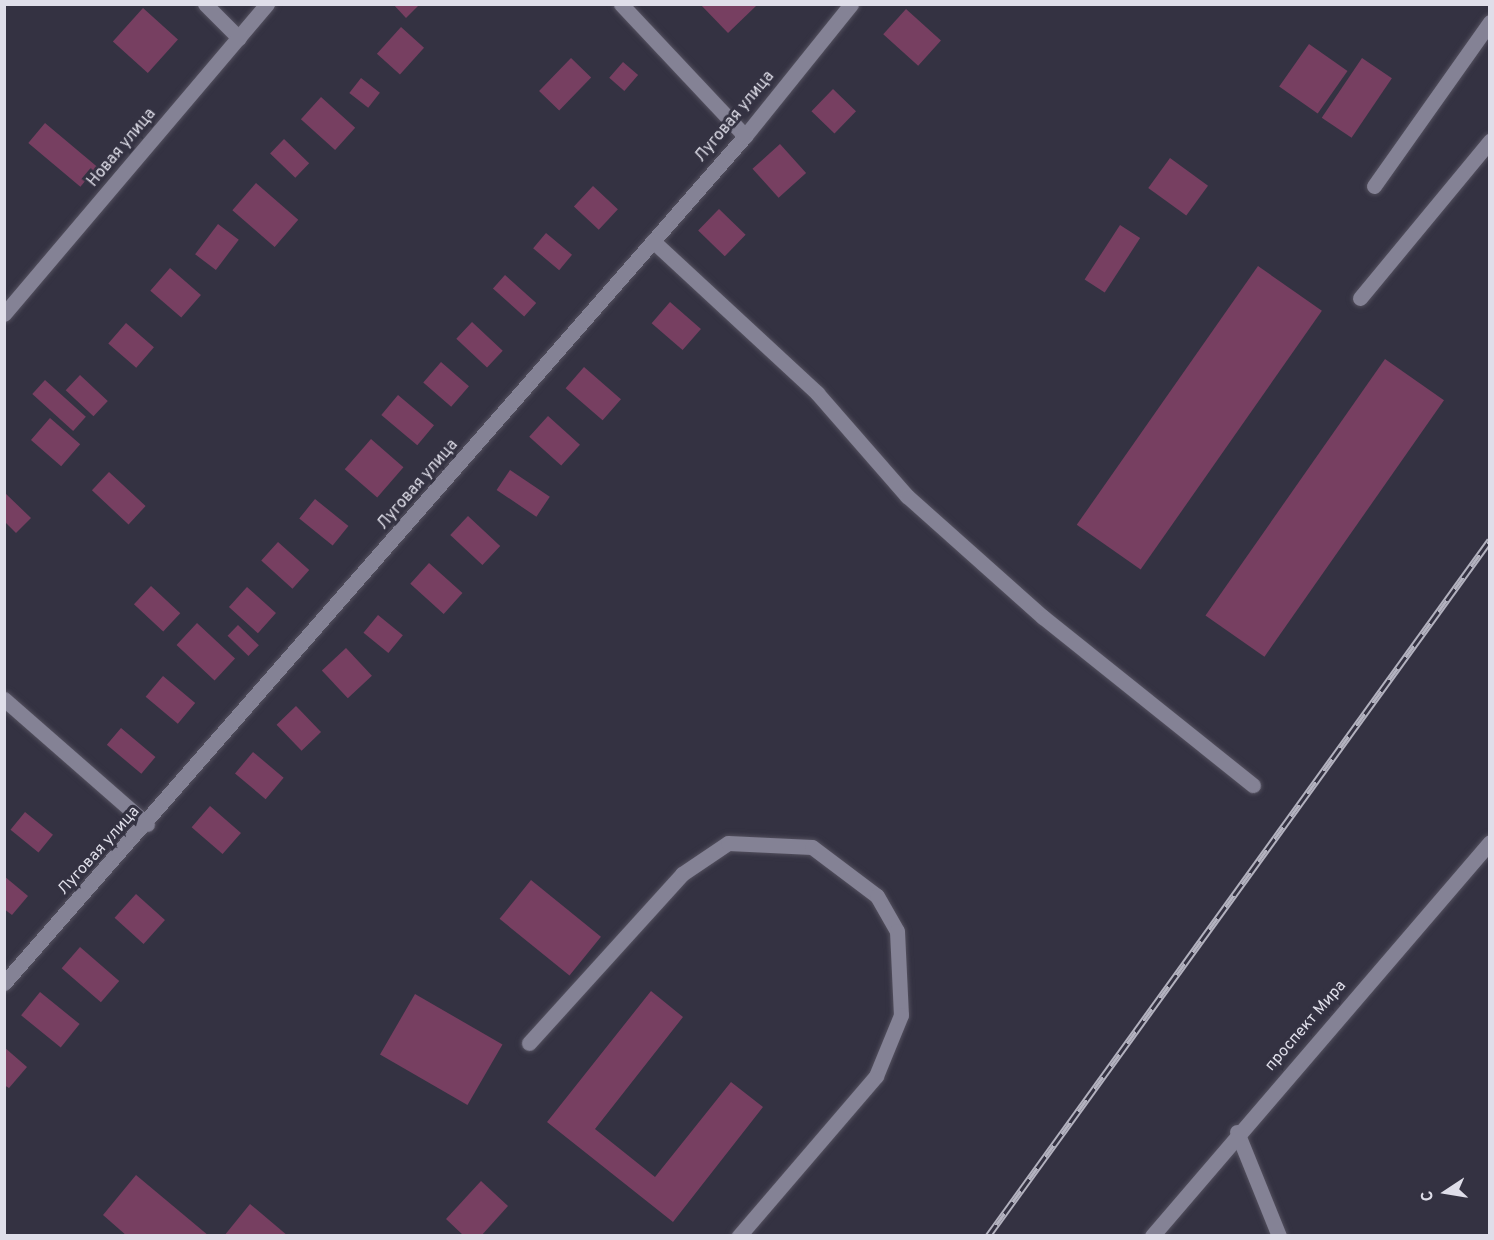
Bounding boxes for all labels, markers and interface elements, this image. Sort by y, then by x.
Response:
street label: Луговая улица [691,68,779,166]
street label: Новая улица [84,105,160,191]
street label: Луговая улица [374,436,462,534]
street label: Луговая улица [54,803,144,899]
street label: проспект Мира [1261,977,1351,1075]
north arrow [1416,1162,1476,1222]
text: С [1418,1189,1439,1203]

